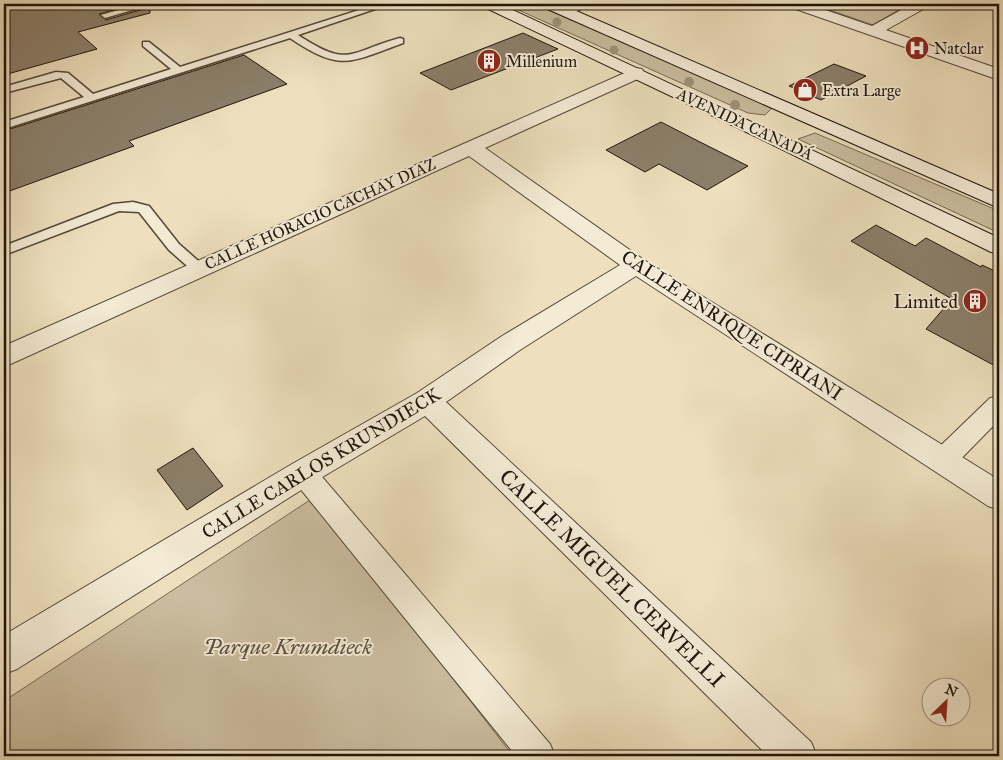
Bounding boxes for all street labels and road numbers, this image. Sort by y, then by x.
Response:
street label: AVENIDA CANADÁ [673,83,817,164]
street label: CALLE HORACIO CACHAY DIAZ [202,154,438,274]
street label: CALLE ENRIQUE CIPRIANI [617,245,847,405]
street label: CALLE CARLOS KRUNDIECK [197,382,445,544]
street label: CALLE MIGUEL CERVELLI [494,463,730,693]

